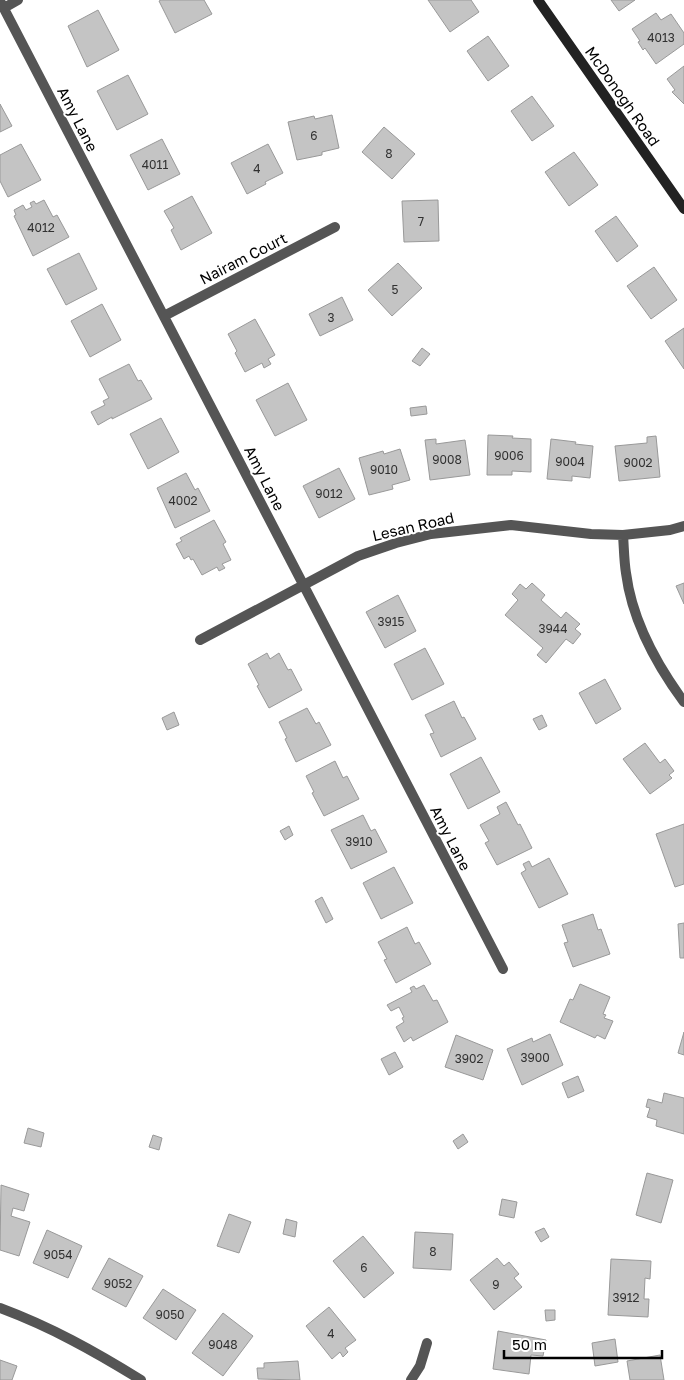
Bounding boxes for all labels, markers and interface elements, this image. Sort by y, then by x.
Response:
house number: 4013 [647,30,675,45]
street label: McDonogh Road [582,43,664,149]
street label: Amy Lane [54,84,102,155]
house number: 6 [310,128,318,143]
house number: 8 [385,146,393,161]
house number: 4011 [142,157,168,172]
house number: 4 [253,161,261,176]
house number: 7 [418,214,424,229]
house number: 4012 [27,220,55,235]
street label: Nairam Court [196,228,290,288]
house number: 5 [392,282,399,297]
house number: 3 [327,310,335,325]
street label: Amy Lane [241,443,289,514]
house number: 9006 [494,448,524,463]
house number: 9008 [432,452,462,467]
house number: 9004 [555,454,585,469]
house number: 9002 [623,455,653,470]
house number: 9010 [370,462,398,477]
house number: 9012 [315,486,343,501]
house number: 4002 [168,493,198,508]
street label: Lesan Road [370,508,456,544]
house number: 3915 [377,614,405,629]
house number: 3944 [539,621,567,636]
street label: Amy Lane [427,803,475,874]
house number: 3910 [345,834,373,849]
house number: 3900 [520,1050,550,1065]
house number: 3902 [455,1051,483,1066]
house number: 8 [429,1244,437,1259]
house number: 9054 [44,1247,72,1262]
house number: 6 [360,1260,368,1275]
house number: 9052 [104,1276,132,1291]
house number: 9 [492,1277,500,1292]
house number: 3912 [612,1290,640,1305]
house number: 9050 [155,1307,185,1322]
house number: 4 [327,1326,335,1341]
scale bar [504,1328,662,1360]
text: 50 m [512,1335,547,1353]
house number: 9048 [208,1337,238,1352]

